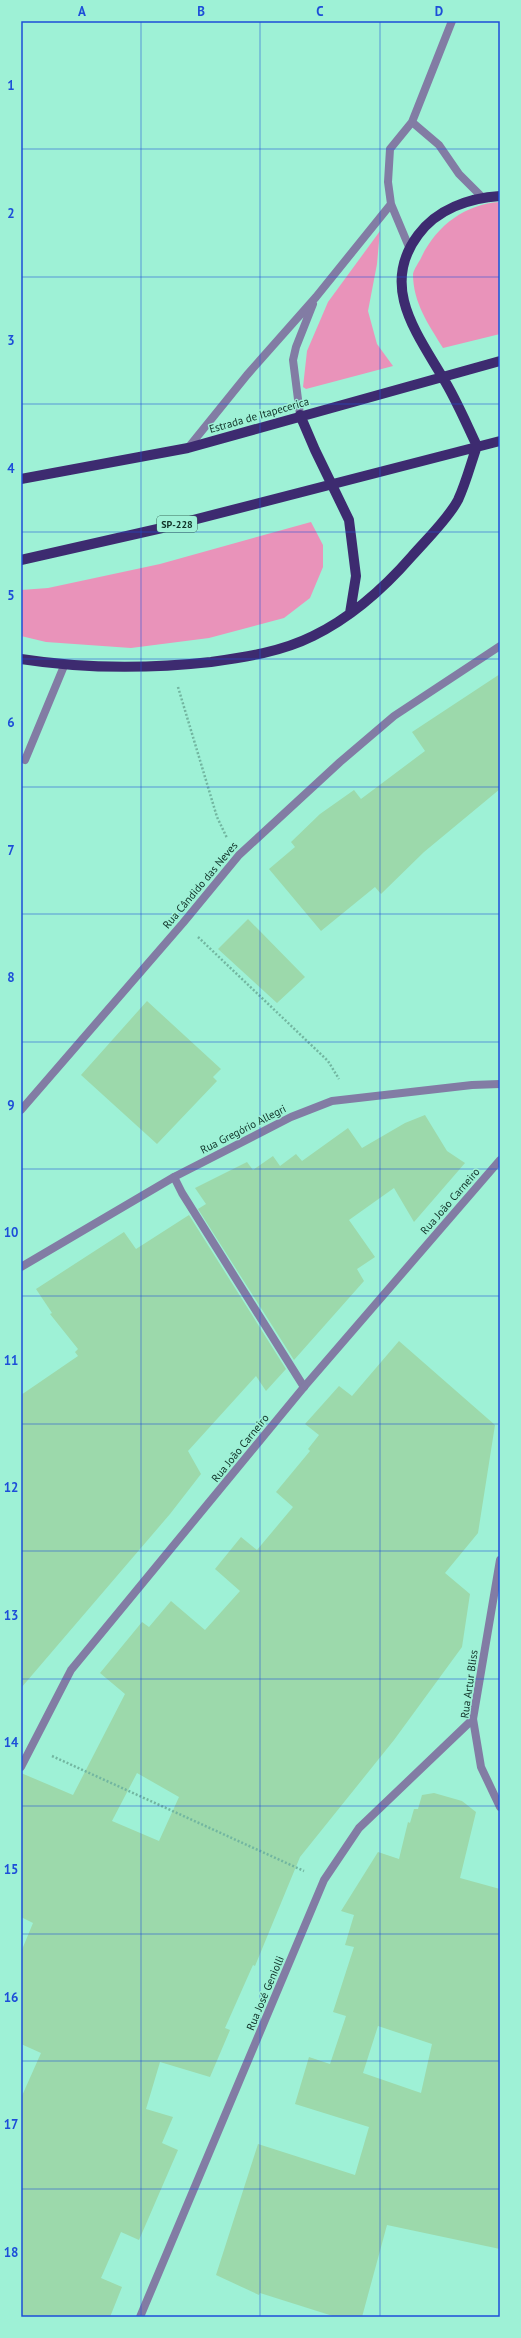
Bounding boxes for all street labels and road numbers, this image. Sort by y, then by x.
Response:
street label: Estrada de Itapecerica [207,394,311,436]
road number: SP-228 [157,516,197,532]
street label: Rua Cândido das Neves [160,838,241,931]
street label: Rua Gregório Allegri [198,1101,288,1157]
street label: Rua João Carneiro [417,1165,483,1237]
street label: Rua João Carneiro [208,1411,272,1485]
street label: Rua Artur Bliss [457,1648,481,1719]
street label: Rua José Geniolli [243,1954,287,2032]

